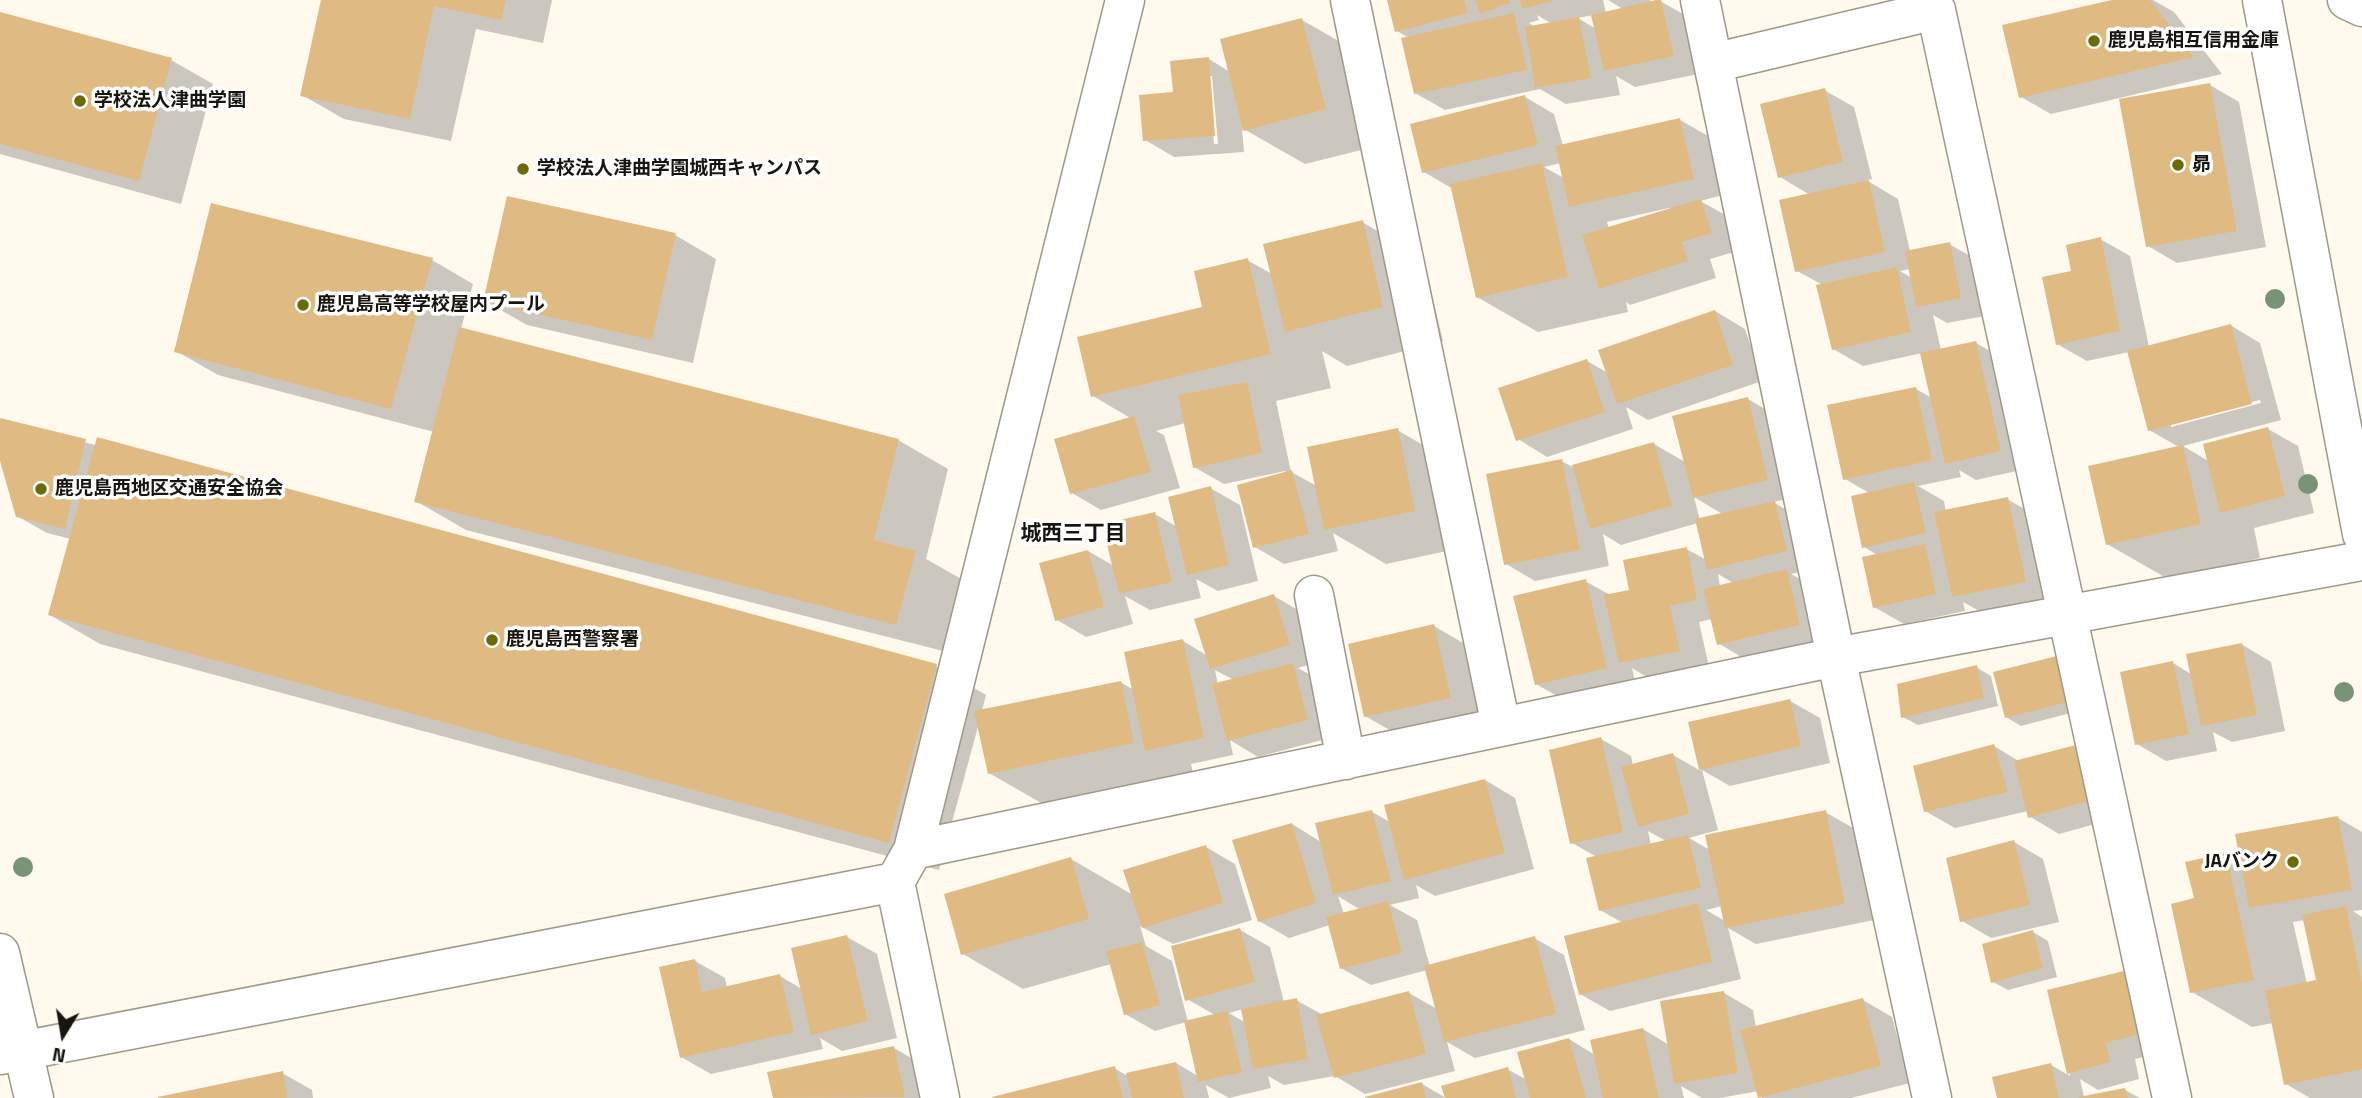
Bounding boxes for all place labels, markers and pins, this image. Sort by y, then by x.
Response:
place label: 鹿児島相互信用金庫 [2108,30,2279,52]
marker: 鹿児島相互信用金庫 [2086,33,2102,49]
place label: 学校法人津曲学園 [94,90,246,112]
marker: 学校法人津曲学園 [72,93,88,109]
place label: 昴 [2192,154,2211,176]
marker: 昴 [2170,157,2186,173]
place label: 学校法人津曲学園城西キャンパス [537,158,822,180]
marker: 学校法人津曲学園城西キャンパス [515,161,531,177]
place label: 鹿児島高等学校屋内プール [317,294,545,316]
marker: 鹿児島高等学校屋内プール [295,297,311,313]
place label: 鹿児島西地区交通安全協会 [55,478,283,500]
marker: 鹿児島西地区交通安全協会 [33,481,49,497]
place label: 鹿児島西警察署 [506,629,639,651]
marker: 鹿児島西警察署 [484,632,500,648]
place label: JAバンク [2205,851,2279,873]
marker: JAバンク [2285,854,2301,870]

